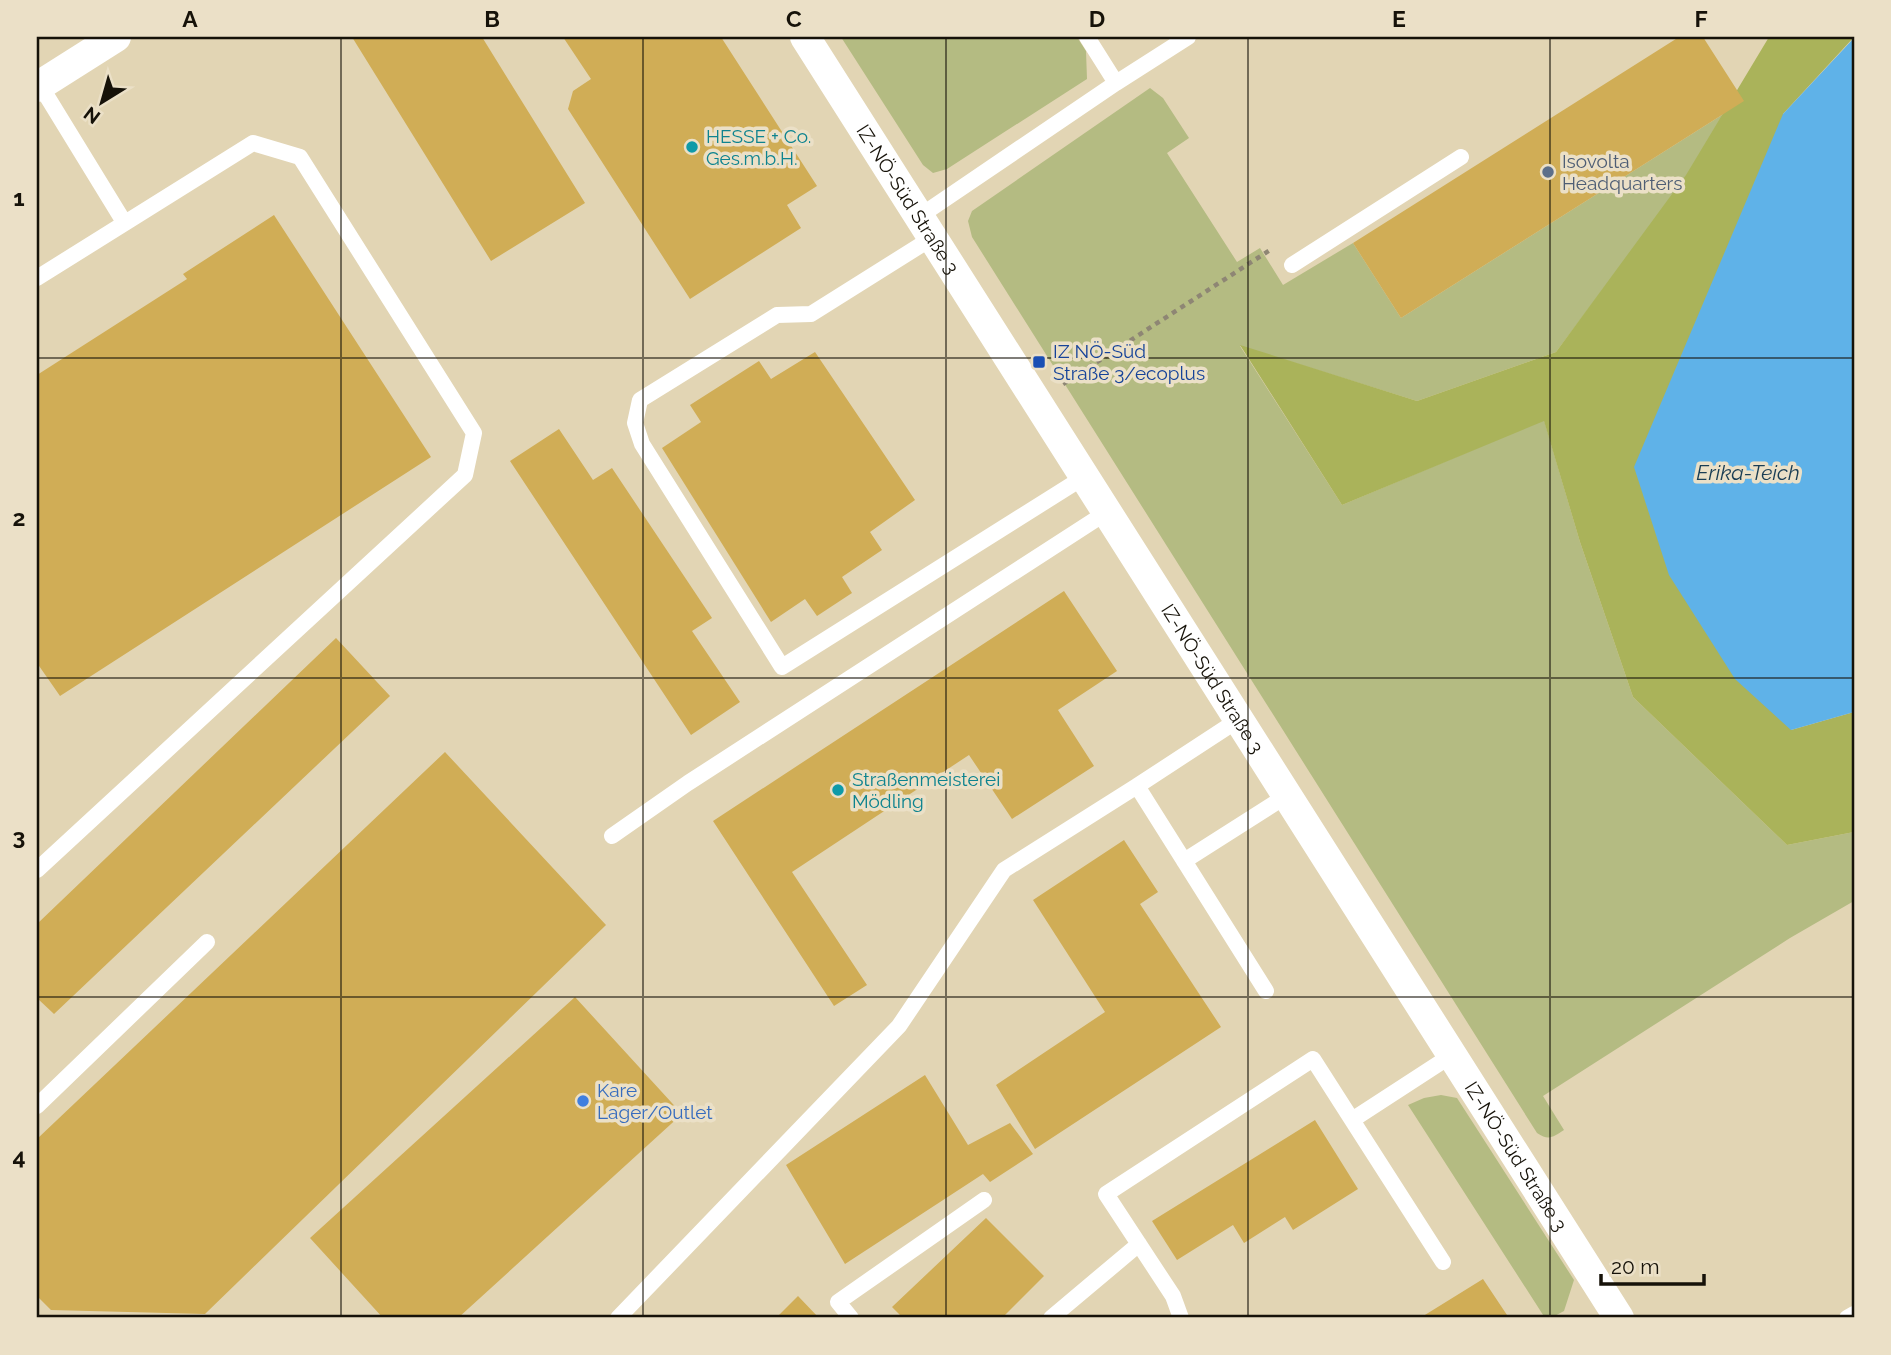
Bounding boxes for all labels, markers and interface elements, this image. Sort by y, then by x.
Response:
text: A [182,5,198,32]
text: B [484,5,500,32]
text: C [786,5,802,32]
text: D [1089,5,1105,32]
text: E [1392,5,1406,32]
text: F [1694,5,1708,32]
north arrow [66,66,136,136]
text: N [79,102,104,129]
street label: IZ-NÖ-Süd Straße 3 [852,120,964,278]
place label: HESSE + Co. Ges.m.b.H. [706,125,811,169]
marker: HESSE + Co. Ges.m.b.H. [684,139,700,155]
place label: Isovolta Headquarters [1562,150,1682,194]
marker: Isovolta Headquarters [1540,164,1556,180]
text: 1 [13,184,25,211]
place label: IZ NÖ-Süd Straße 3/ecoplus [1053,340,1205,384]
marker: IZ NÖ-Süd Straße 3/ecoplus [1031,354,1047,370]
water label: Erika-Teich [1696,460,1800,485]
text: 2 [13,504,25,531]
street label: IZ-NÖ-Süd Straße 3 [1157,600,1268,757]
place label: Straßenmeisterei Mödling [852,768,1000,812]
marker: Straßenmeisterei Mödling [830,782,846,798]
text: 3 [13,823,25,850]
street label: IZ-NÖ-Süd Straße 3 [1461,1077,1572,1235]
place label: Kare Lager/Outlet [597,1079,713,1123]
marker: Kare Lager/Outlet [575,1093,591,1109]
text: 4 [12,1143,26,1170]
scale bar [1601,1243,1704,1287]
text: 20 m [1611,1254,1659,1279]

